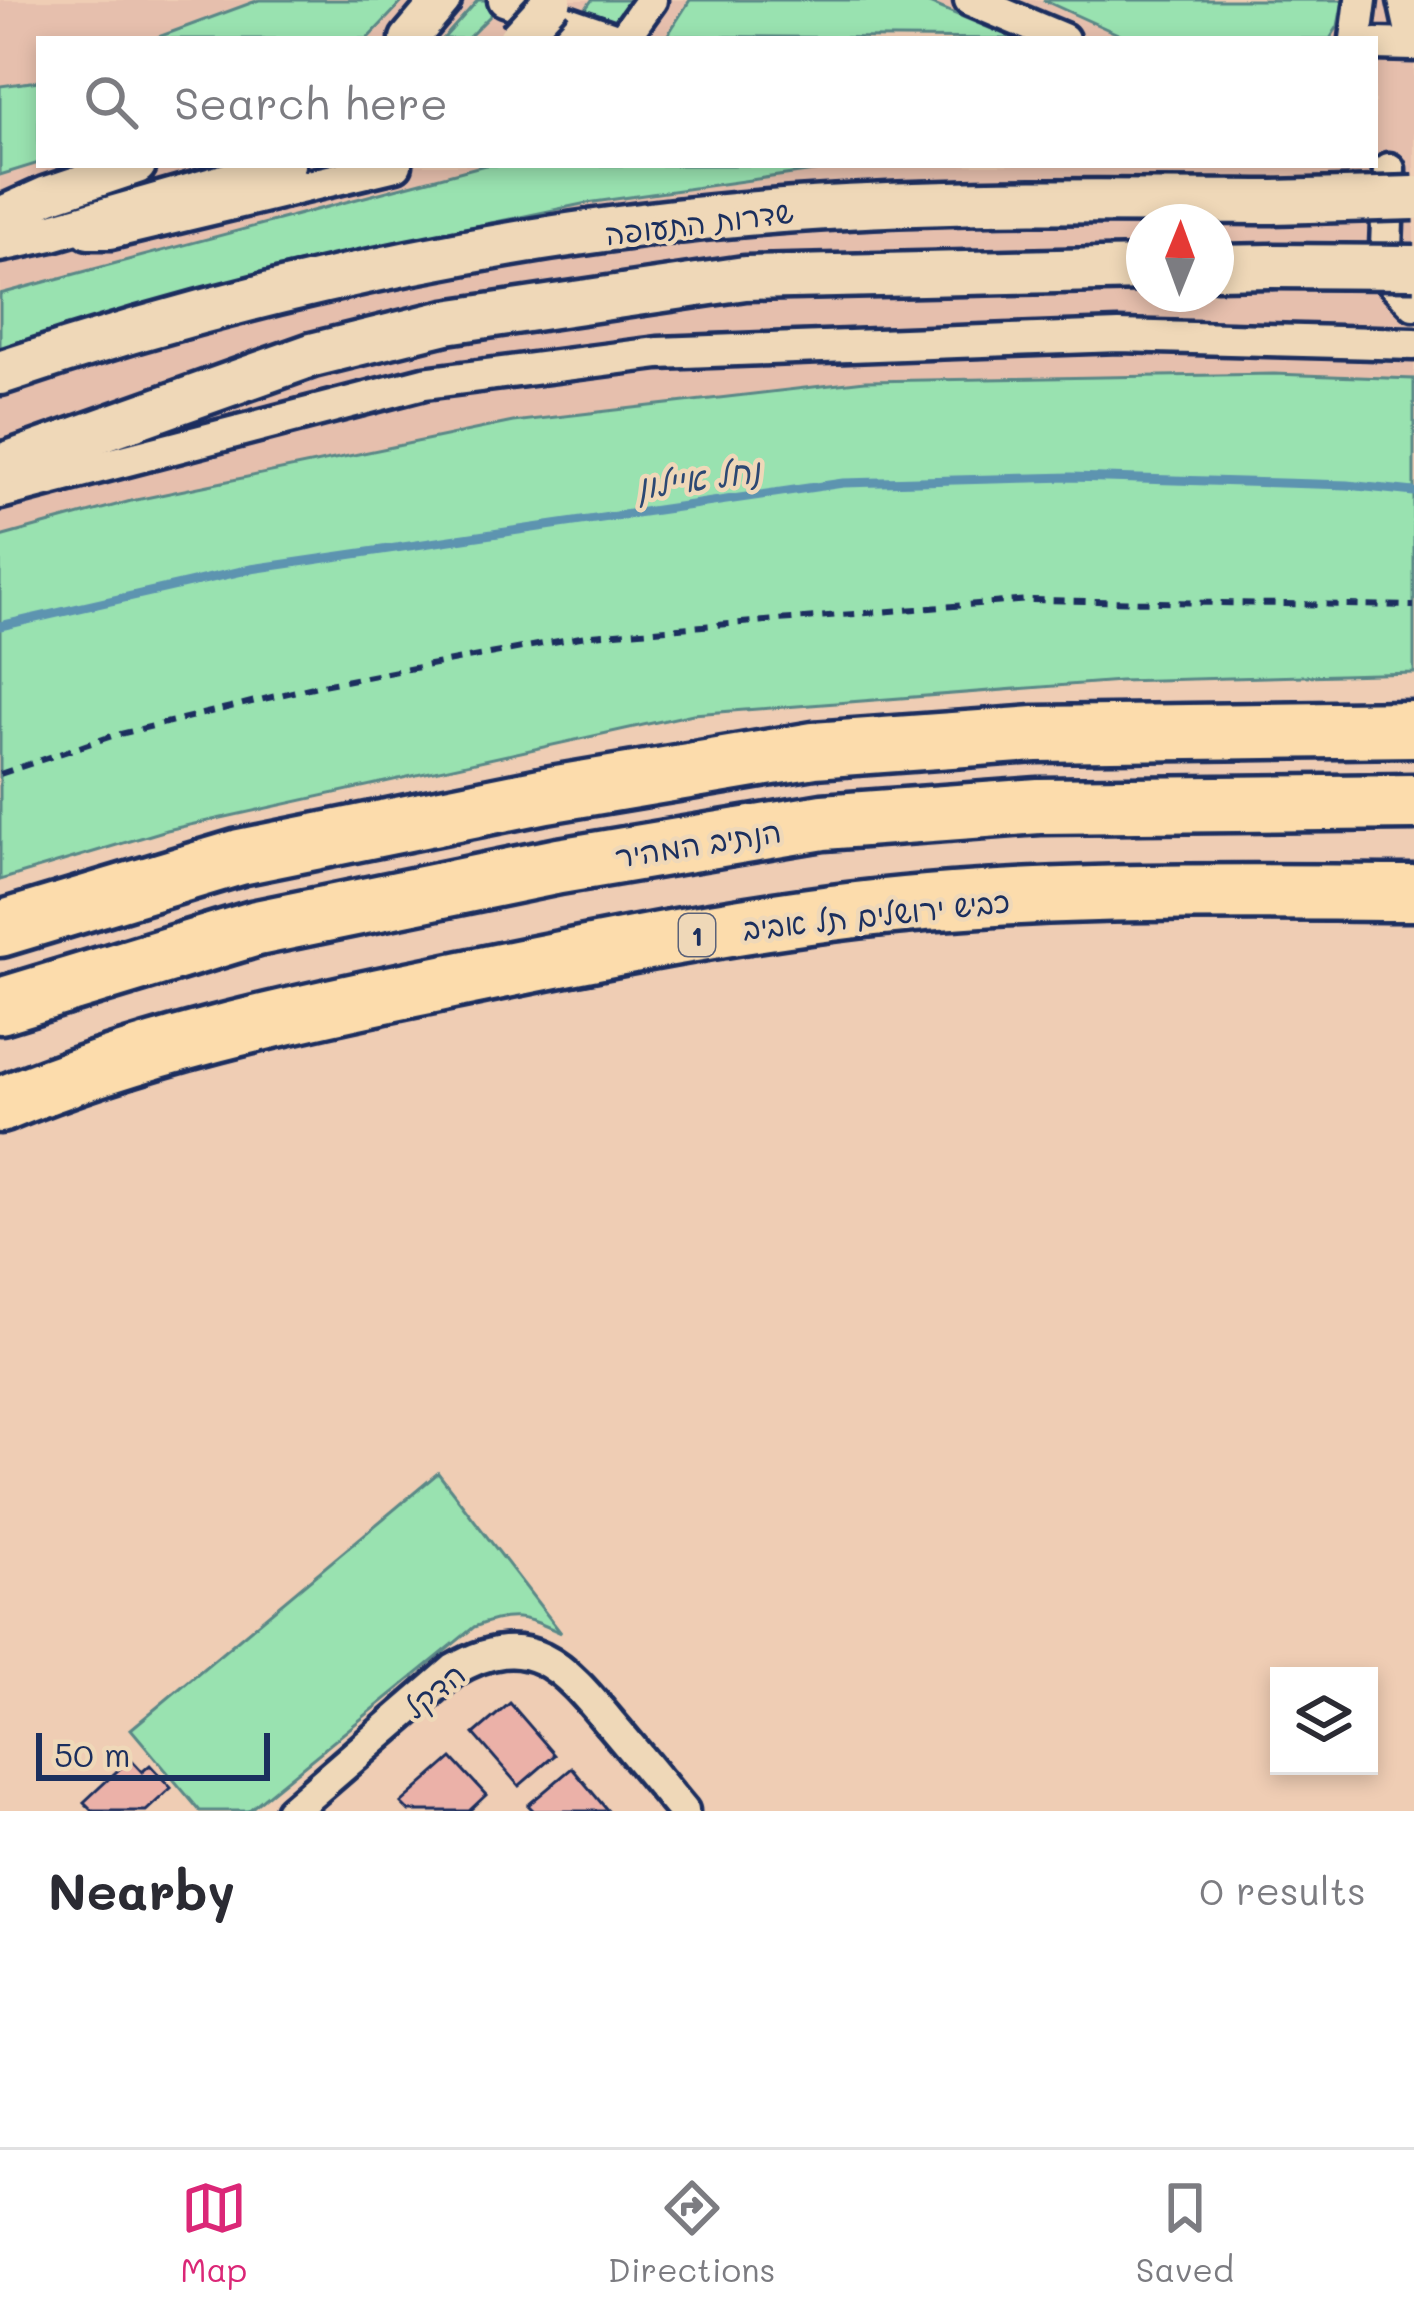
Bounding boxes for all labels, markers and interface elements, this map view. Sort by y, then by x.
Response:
search box [36,36,1378,168]
icon: search [78,69,144,135]
text: Search here [174,73,448,131]
street label: שדרות התעופה [602,191,796,253]
north arrow [1126,204,1234,312]
water label: נחל איילון [634,447,765,509]
street label: הנתיב המהיר [612,810,784,876]
street label: כביש ירושלים תל אביב [740,880,1012,948]
road number: 1 [679,914,715,956]
street label: הדקל [395,1653,473,1727]
map controls [1270,1667,1378,1775]
button: layers [1270,1667,1378,1775]
scale bar [36,1727,270,1780]
text: 50 m [54,1732,130,1775]
text: Nearby [48,1856,235,1923]
text: 0 results [1200,1864,1366,1915]
tab: Map [180,2175,247,2290]
tab: Directions [608,2175,775,2290]
tab: Saved [1136,2175,1234,2290]

